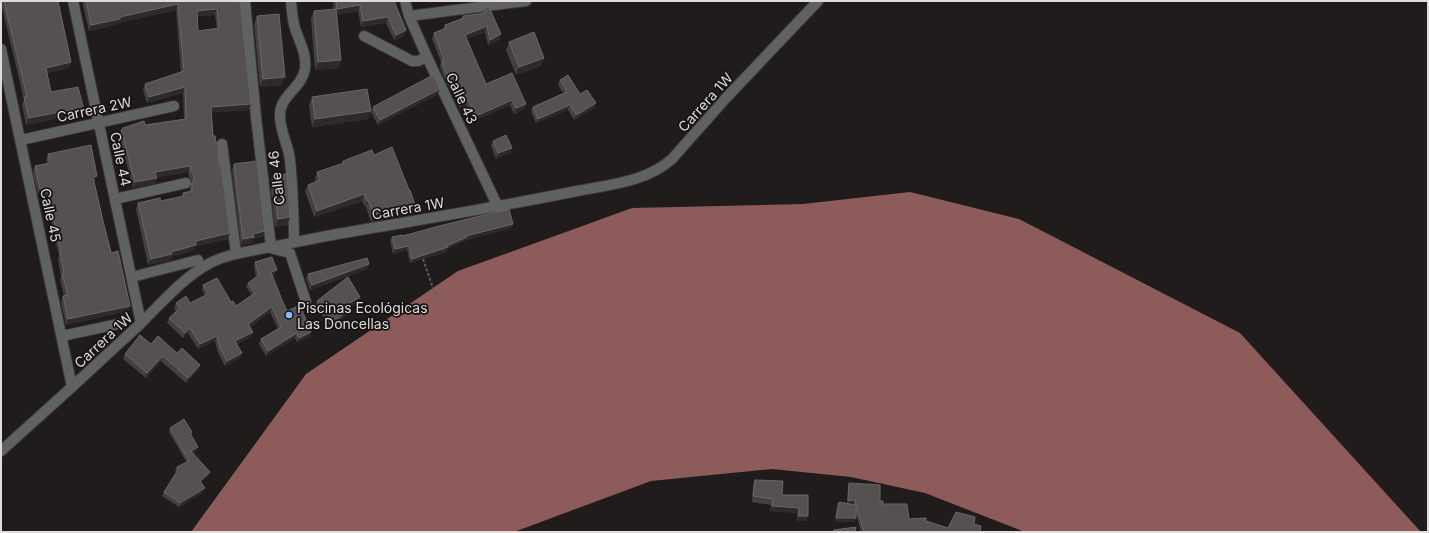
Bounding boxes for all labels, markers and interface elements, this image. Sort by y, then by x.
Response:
street label: Carrera 1W [674,69,736,135]
street label: Calle 43 [443,70,481,126]
street label: Carrera 2W [55,93,133,125]
street label: Calle 44 [107,130,135,188]
street label: Calle 46 [264,150,288,206]
street label: Calle 45 [37,187,65,243]
street label: Carrera 1W [370,193,446,223]
place label: Piscinas Ecológicas Las Doncellas [297,299,428,332]
street label: Carrera 1W [70,309,136,371]
marker: Piscinas Ecológicas Las Doncellas [284,310,294,320]

